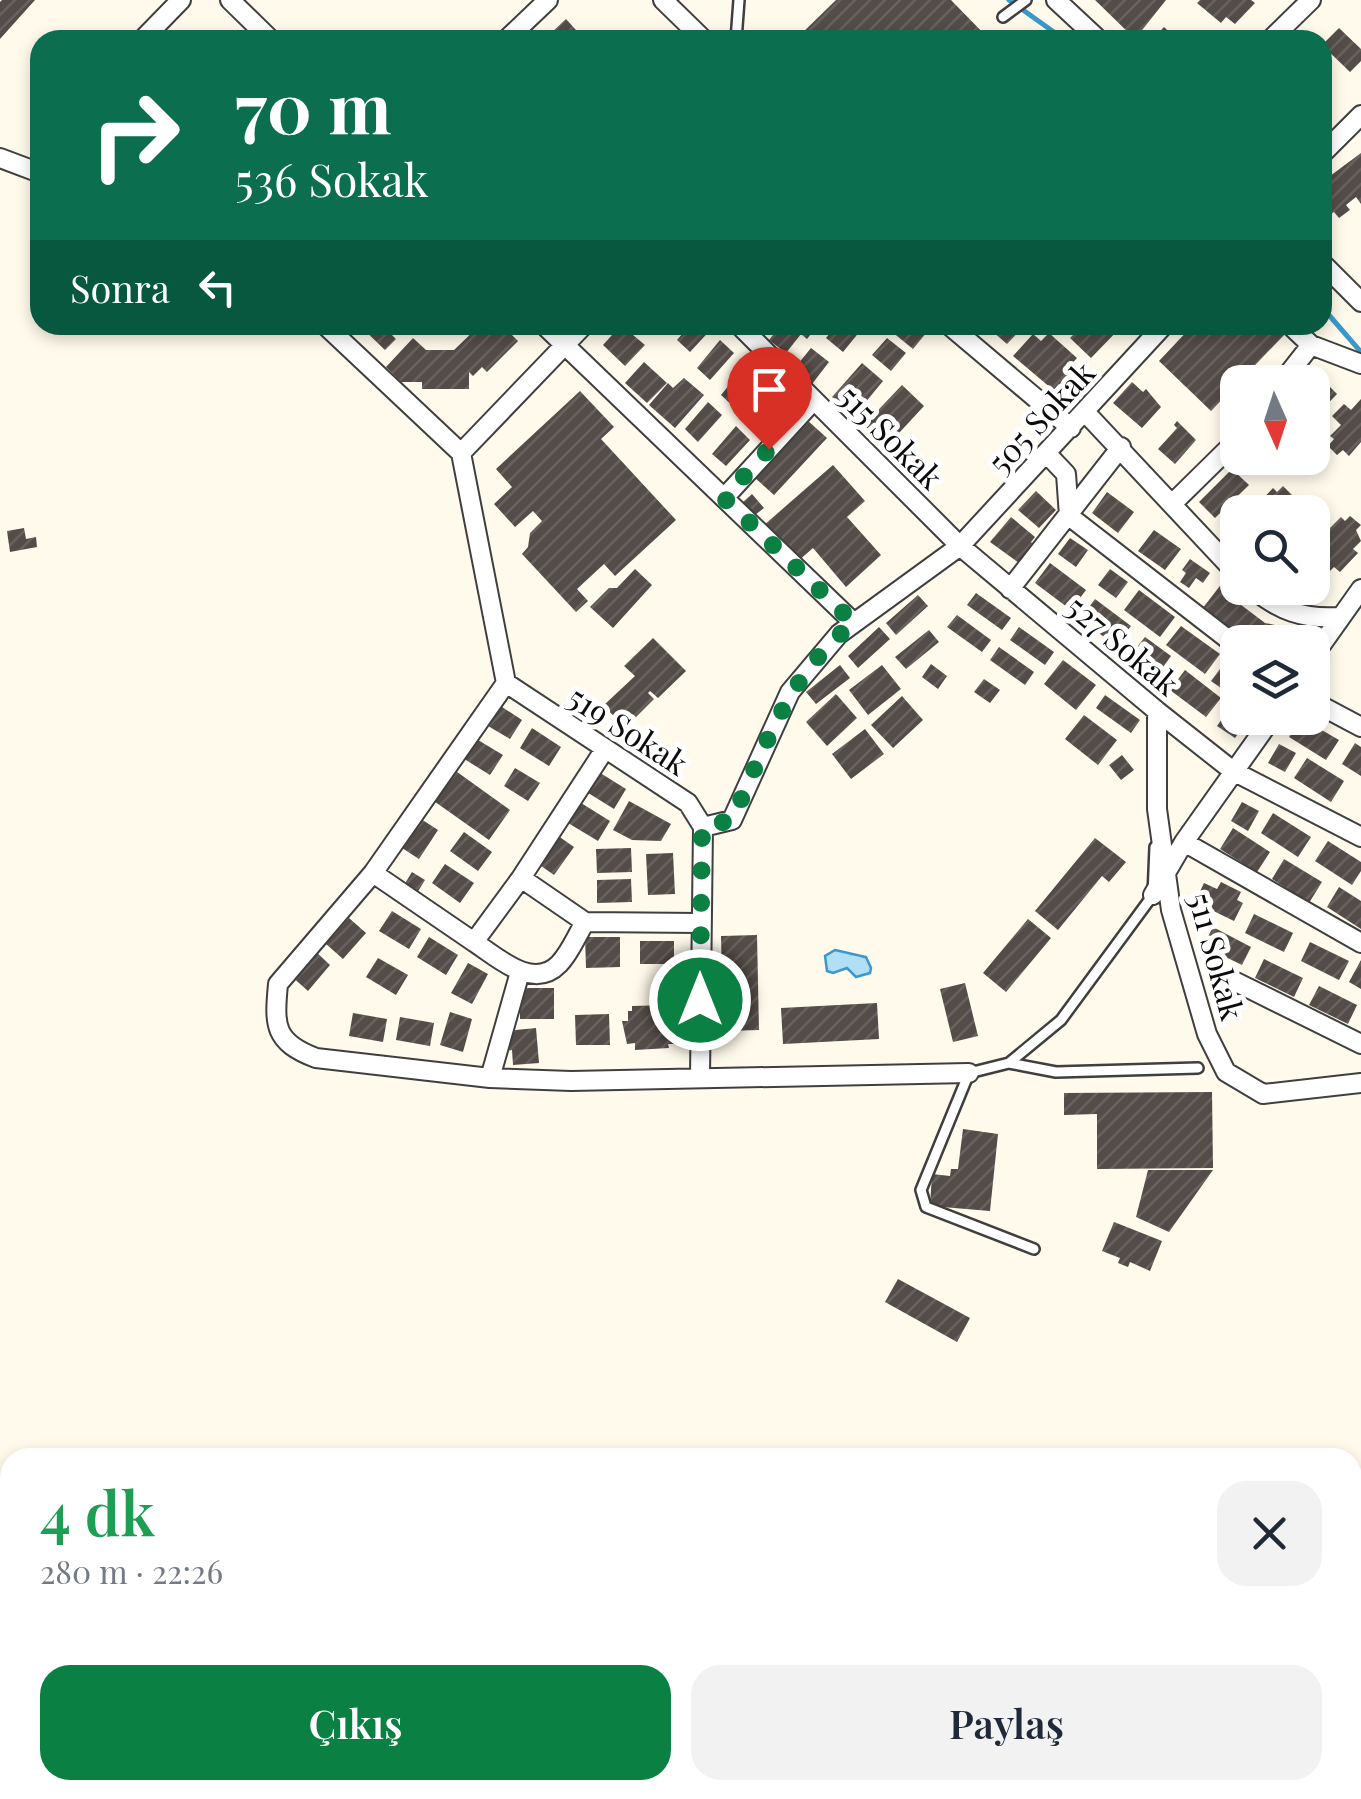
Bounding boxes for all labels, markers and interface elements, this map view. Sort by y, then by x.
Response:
text: 70 m [235,58,392,152]
icon: right [70,70,200,200]
text: 536 Sokak [235,148,428,208]
icon: left [190,260,245,315]
text: Sonra [70,262,170,313]
pin [727,347,812,450]
street label: 505 Sokak [977,350,1103,481]
icon: arrive [742,362,797,417]
north arrow [1220,365,1330,475]
map controls [1220,365,1330,735]
street label: 515 Sokak [831,375,954,498]
button: search [1220,495,1330,605]
street label: 527 Sokak [1059,584,1190,704]
button: layers [1220,625,1330,735]
street label: 519 Sokak [561,674,698,784]
street label: 511 Sokak [1180,888,1256,1025]
position arrow [648,948,752,1052]
text: 4 dk [40,1471,155,1551]
button: close [1217,1481,1322,1586]
text: 280 m · 22:26 [40,1549,223,1592]
button: Çıkış [40,1665,671,1780]
button: Paylaş [691,1665,1322,1780]

